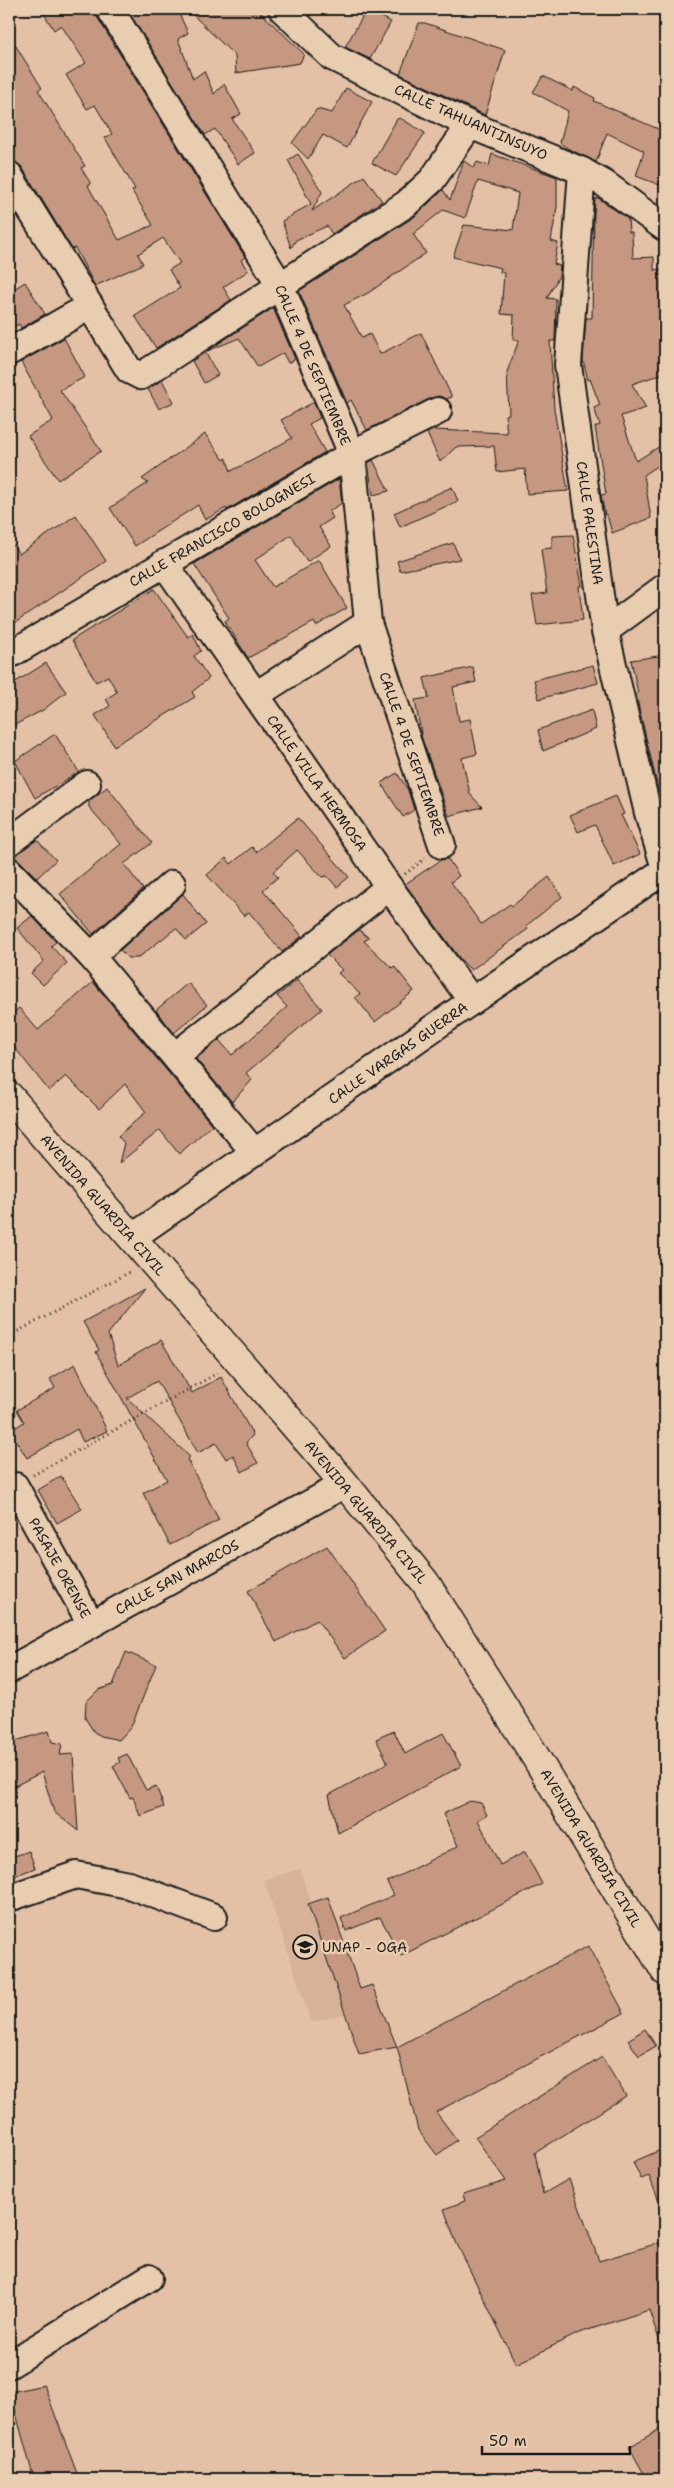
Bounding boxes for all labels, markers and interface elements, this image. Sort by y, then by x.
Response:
street label: CALLE TAHUANTINSUYO [392,80,550,164]
street label: CALLE 4 DE SEPTIEMBRE [271,282,355,448]
street label: CALLE PALESTINA [572,460,608,586]
street label: CALLE FRANCISCO BOLOGNESI [126,469,319,591]
street label: CALLE 4 DE SEPTIEMBRE [375,669,449,839]
street label: CALLE VILLA HERMOSA [263,711,371,855]
street label: CALLE VARGAS GUERRA [325,998,471,1108]
street label: AVENIDA GUARDIA CIVIL [37,1130,170,1280]
street label: AVENIDA GUARDIA CIVIL [301,1437,432,1588]
street label: PASAJE ORENSE [25,1515,95,1622]
street label: CALLE SAN MARCOS [112,1535,242,1619]
street label: AVENIDA GUARDIA CIVIL [536,1765,646,1931]
school or university icon: UNAP - OGA [292,1934,318,1960]
place label: UNAP - OGA [322,1938,407,1956]
scale bar [482,2423,629,2455]
text: 50 m [489,2431,527,2451]

